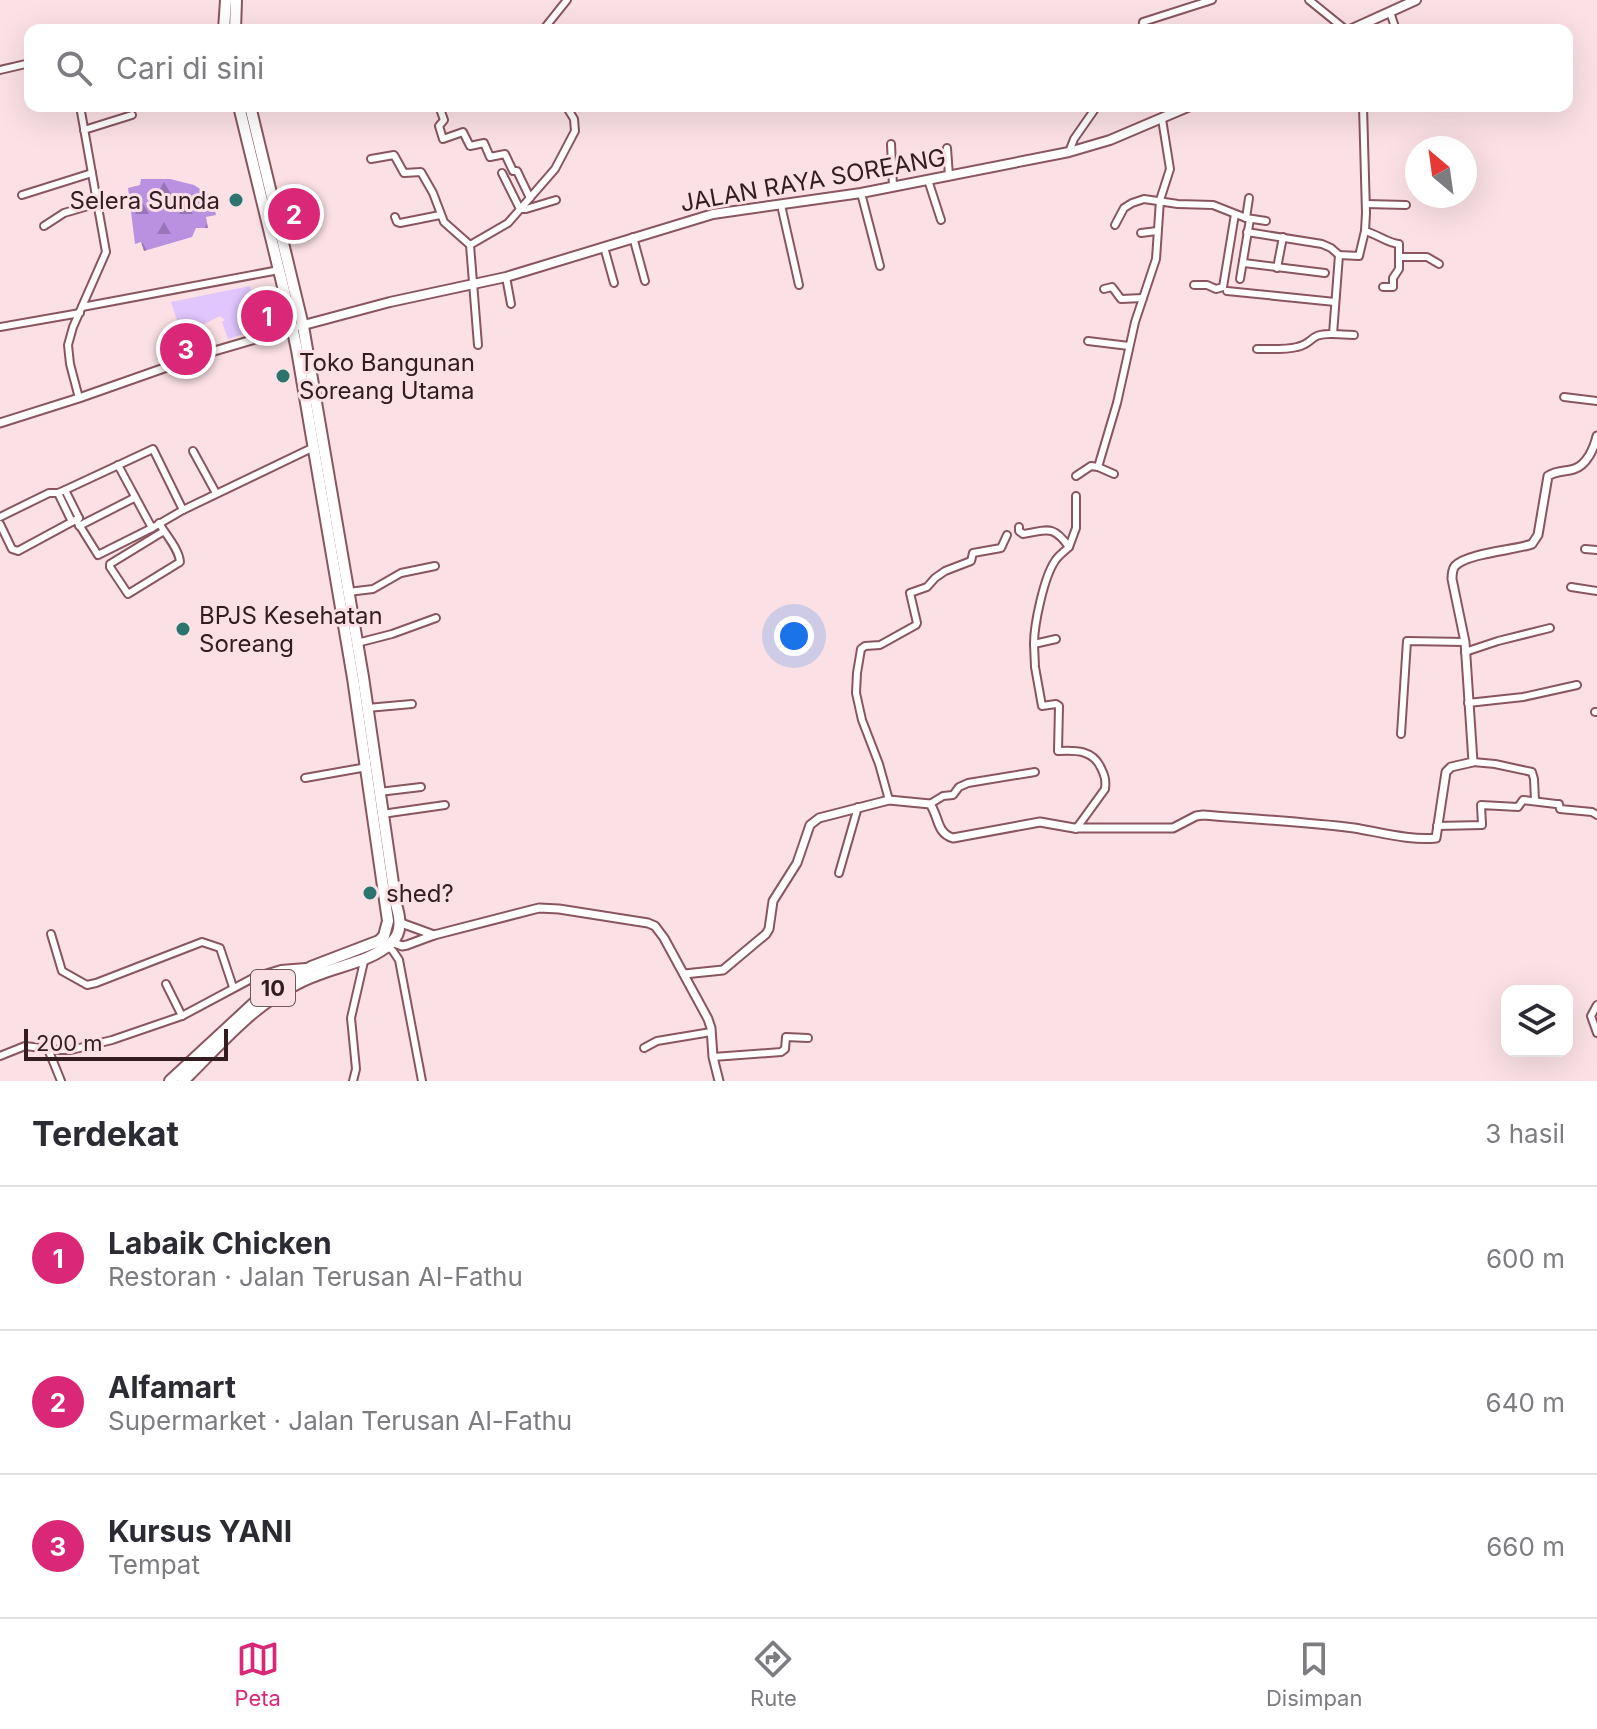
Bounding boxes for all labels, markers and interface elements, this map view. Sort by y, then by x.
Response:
search box [24,24,1573,112]
icon: search [52,46,96,90]
text: Cari di sini [116,50,264,86]
north arrow [1405,136,1477,208]
street label: JALAN RAYA SOREANG [678,142,948,218]
pin: 2 [268,184,320,244]
place label: Selera Sunda [70,186,220,215]
marker: Selera Sunda [227,191,245,209]
pin: 1 [241,286,293,346]
pin: 3 [160,319,212,379]
place label: Toko Bangunan Soreang Utama [299,348,475,405]
marker: Toko Bangunan Soreang Utama [274,367,292,385]
place label: BPJS Kesehatan Soreang [199,601,383,658]
your location [774,616,814,656]
marker: BPJS Kesehatan Soreang [174,620,192,638]
place label: shed? [386,879,454,908]
marker: shed? [361,884,379,902]
road number: 10 [251,970,295,1006]
map controls [1501,985,1573,1057]
button: layers [1501,985,1573,1057]
scale bar [24,1025,228,1061]
text: 200 m [36,1030,103,1056]
text: Terdekat [32,1113,179,1154]
text: 3 hasil [1485,1118,1565,1149]
text: Labaik Chicken [108,1225,332,1261]
text: 1 [52,1243,64,1274]
text: 600 m [1486,1243,1565,1274]
text: Restoran · Jalan Terusan Al-Fathu [108,1261,523,1292]
text: Alfamart [108,1369,236,1405]
text: 2 [50,1387,66,1418]
text: 640 m [1486,1387,1565,1418]
text: Supermarket · Jalan Terusan Al-Fathu [108,1405,572,1436]
text: Kursus YANI [108,1513,292,1549]
text: 3 [50,1531,66,1562]
text: 660 m [1486,1531,1565,1562]
text: Tempat [108,1549,200,1580]
tab: Peta [235,1637,281,1711]
tab: Rute [750,1637,797,1711]
tab: Disimpan [1266,1637,1362,1711]

